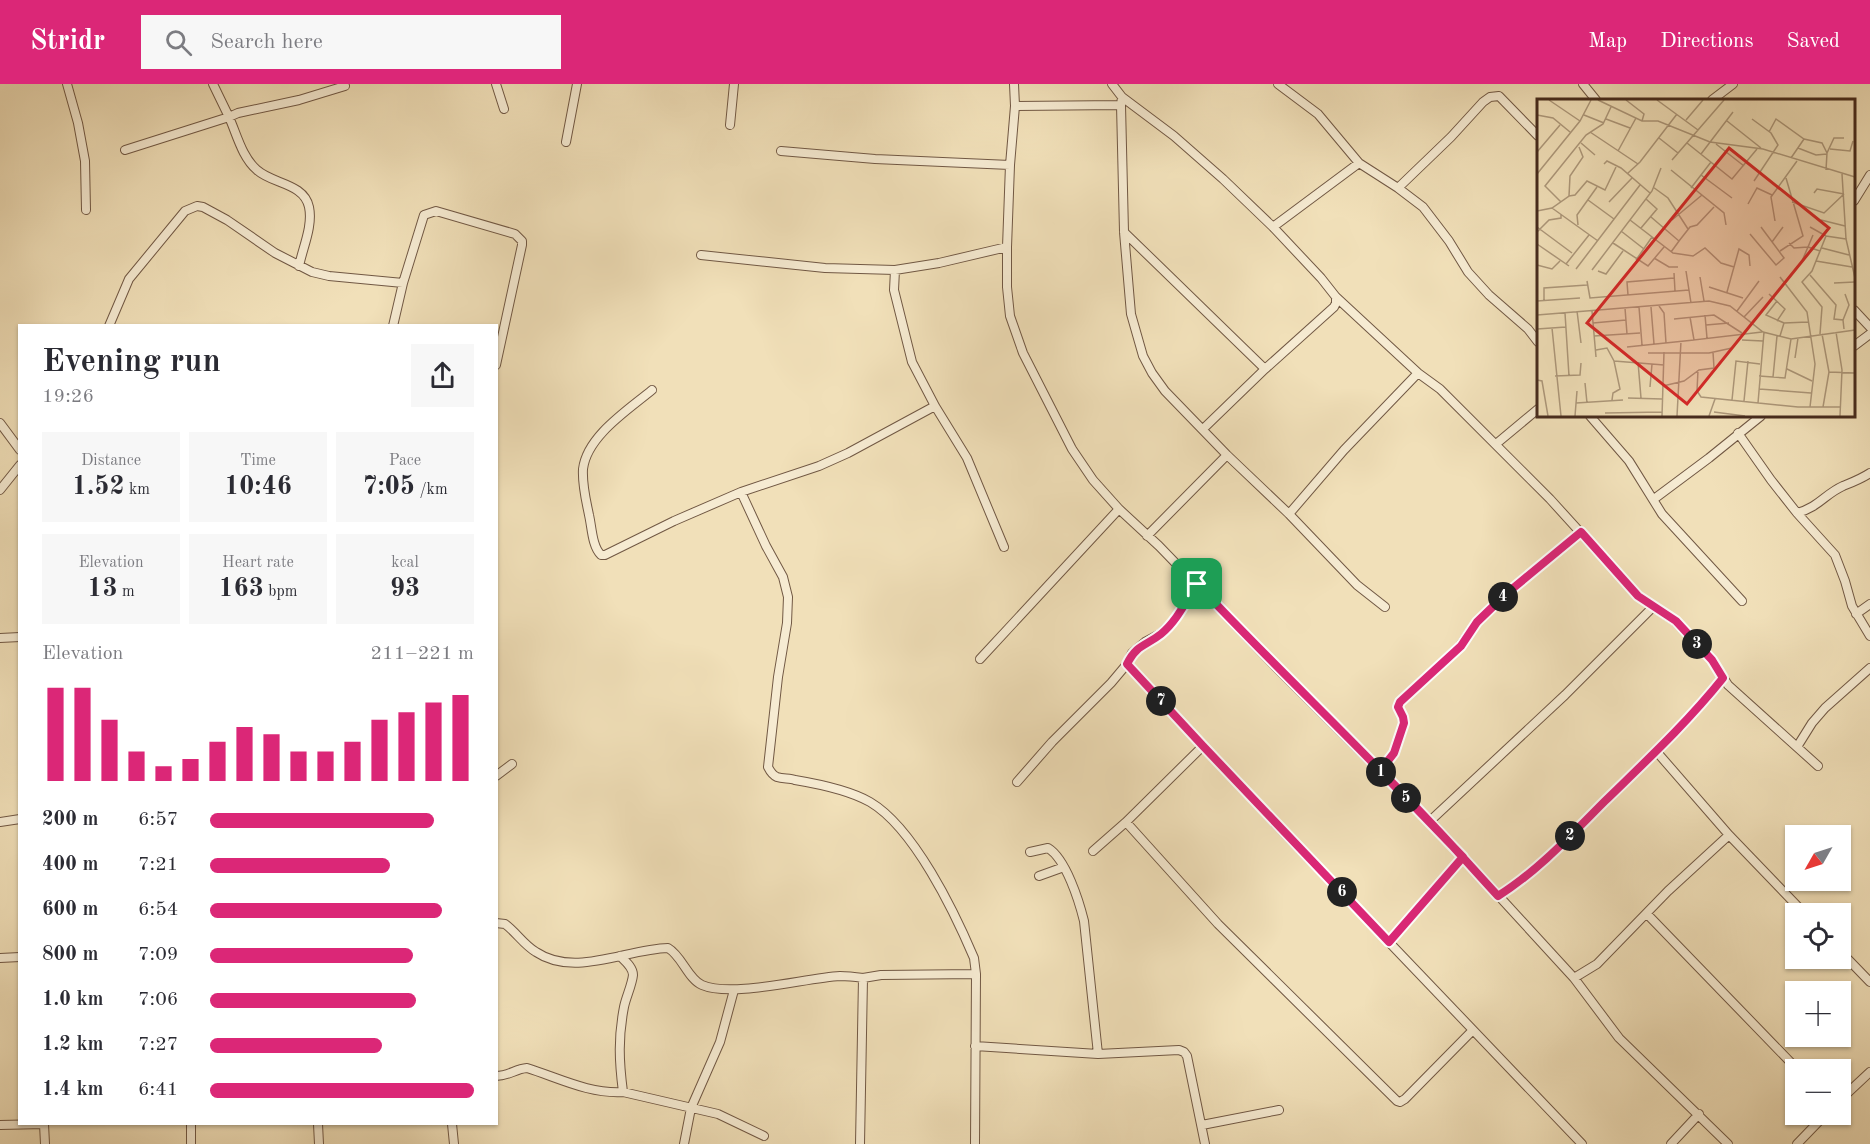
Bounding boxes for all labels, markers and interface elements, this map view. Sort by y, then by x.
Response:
search box [141,15,561,69]
icon: search [162,26,195,59]
text: Stridr [30,28,105,56]
text: Search here [210,31,323,53]
text: Map [1588,31,1627,52]
text: Directions [1660,31,1754,52]
text: Saved [1787,31,1840,52]
inset map [1537,99,1855,417]
button: share [411,344,474,407]
text: Evening run [42,346,221,379]
text: 19:26 [42,387,94,407]
text: Distance [81,453,141,469]
text: Time [240,453,276,469]
text: Pace [389,453,421,469]
text: 1.52 [72,474,125,500]
text: 10:46 [224,474,292,500]
text: 7:05 [362,474,415,500]
text: km [125,482,150,498]
text: /km [415,482,448,498]
text: Elevation [78,555,144,571]
text: Heart rate [222,555,294,571]
text: kcal [391,555,419,571]
pin [1171,558,1222,609]
icon: arrive [1180,567,1213,600]
text: 13 [87,576,117,602]
text: 163 [219,576,264,602]
text: 93 [390,576,420,602]
pin: 4 [1488,582,1518,612]
text: m [117,584,135,600]
text: bpm [264,584,297,600]
text: 4 [1498,589,1508,605]
pin: 3 [1682,629,1712,659]
text: 3 [1692,636,1702,652]
text: Elevation [42,644,123,664]
text: 211–221 m [371,644,474,664]
pin: 7 [1146,686,1176,716]
text: 7 [1156,693,1166,709]
pin: 1 [1366,757,1396,787]
text: 1 [1376,764,1386,780]
pin: 5 [1391,783,1421,813]
text: 5 [1401,790,1411,806]
text: 200 m [42,810,98,830]
text: 6:57 [138,810,178,830]
pin: 2 [1555,821,1585,851]
north arrow [1785,825,1851,891]
map controls [1785,825,1851,1125]
text: 2 [1565,828,1575,844]
text: 400 m [42,855,98,875]
text: 7:21 [138,855,178,875]
pin: 6 [1327,877,1357,907]
text: 6 [1337,884,1347,900]
text: 600 m [42,900,98,920]
text: 6:54 [138,900,178,920]
button: locate [1785,903,1851,969]
text: 800 m [42,945,98,965]
text: 7:09 [138,945,178,965]
button: + [1785,981,1851,1047]
text: 1.0 km [42,990,104,1010]
text: 7:06 [138,990,178,1010]
text: 1.2 km [42,1035,104,1055]
text: 7:27 [138,1035,178,1055]
button: − [1785,1059,1851,1125]
text: 1.4 km [42,1080,104,1100]
text: 6:41 [138,1080,178,1100]

